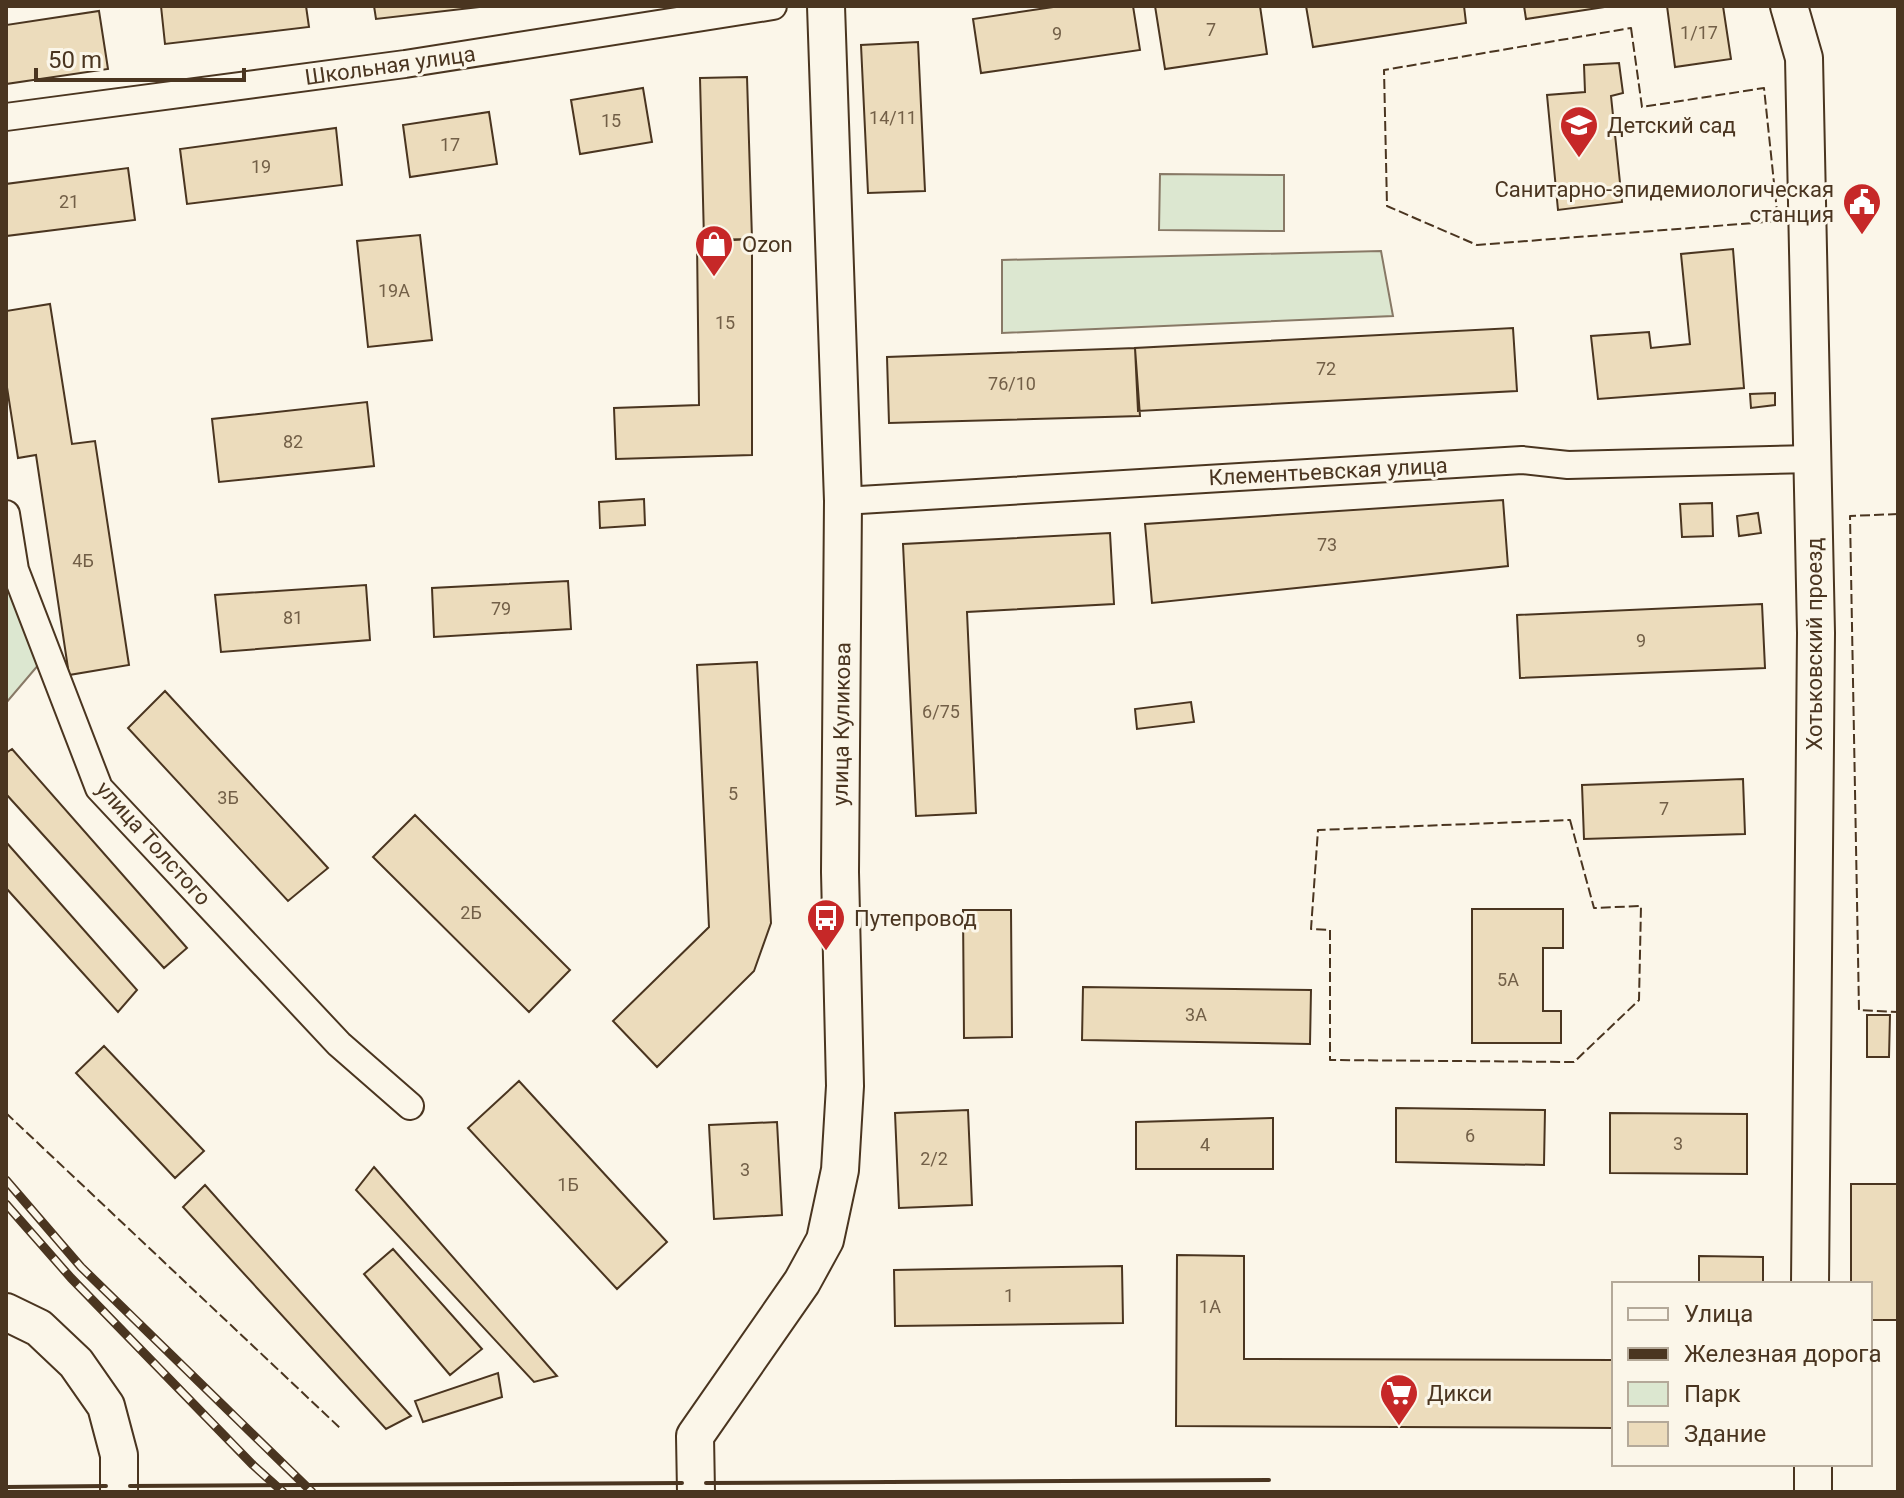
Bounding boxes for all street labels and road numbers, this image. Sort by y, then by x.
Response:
street label: Школьная улица [303,41,477,90]
street label: Клементьевская улица [1208,453,1448,490]
street label: Хотьковский проезд [1802,537,1827,751]
street label: улица Куликова [828,642,855,806]
street label: улица Толстого [91,776,216,911]

